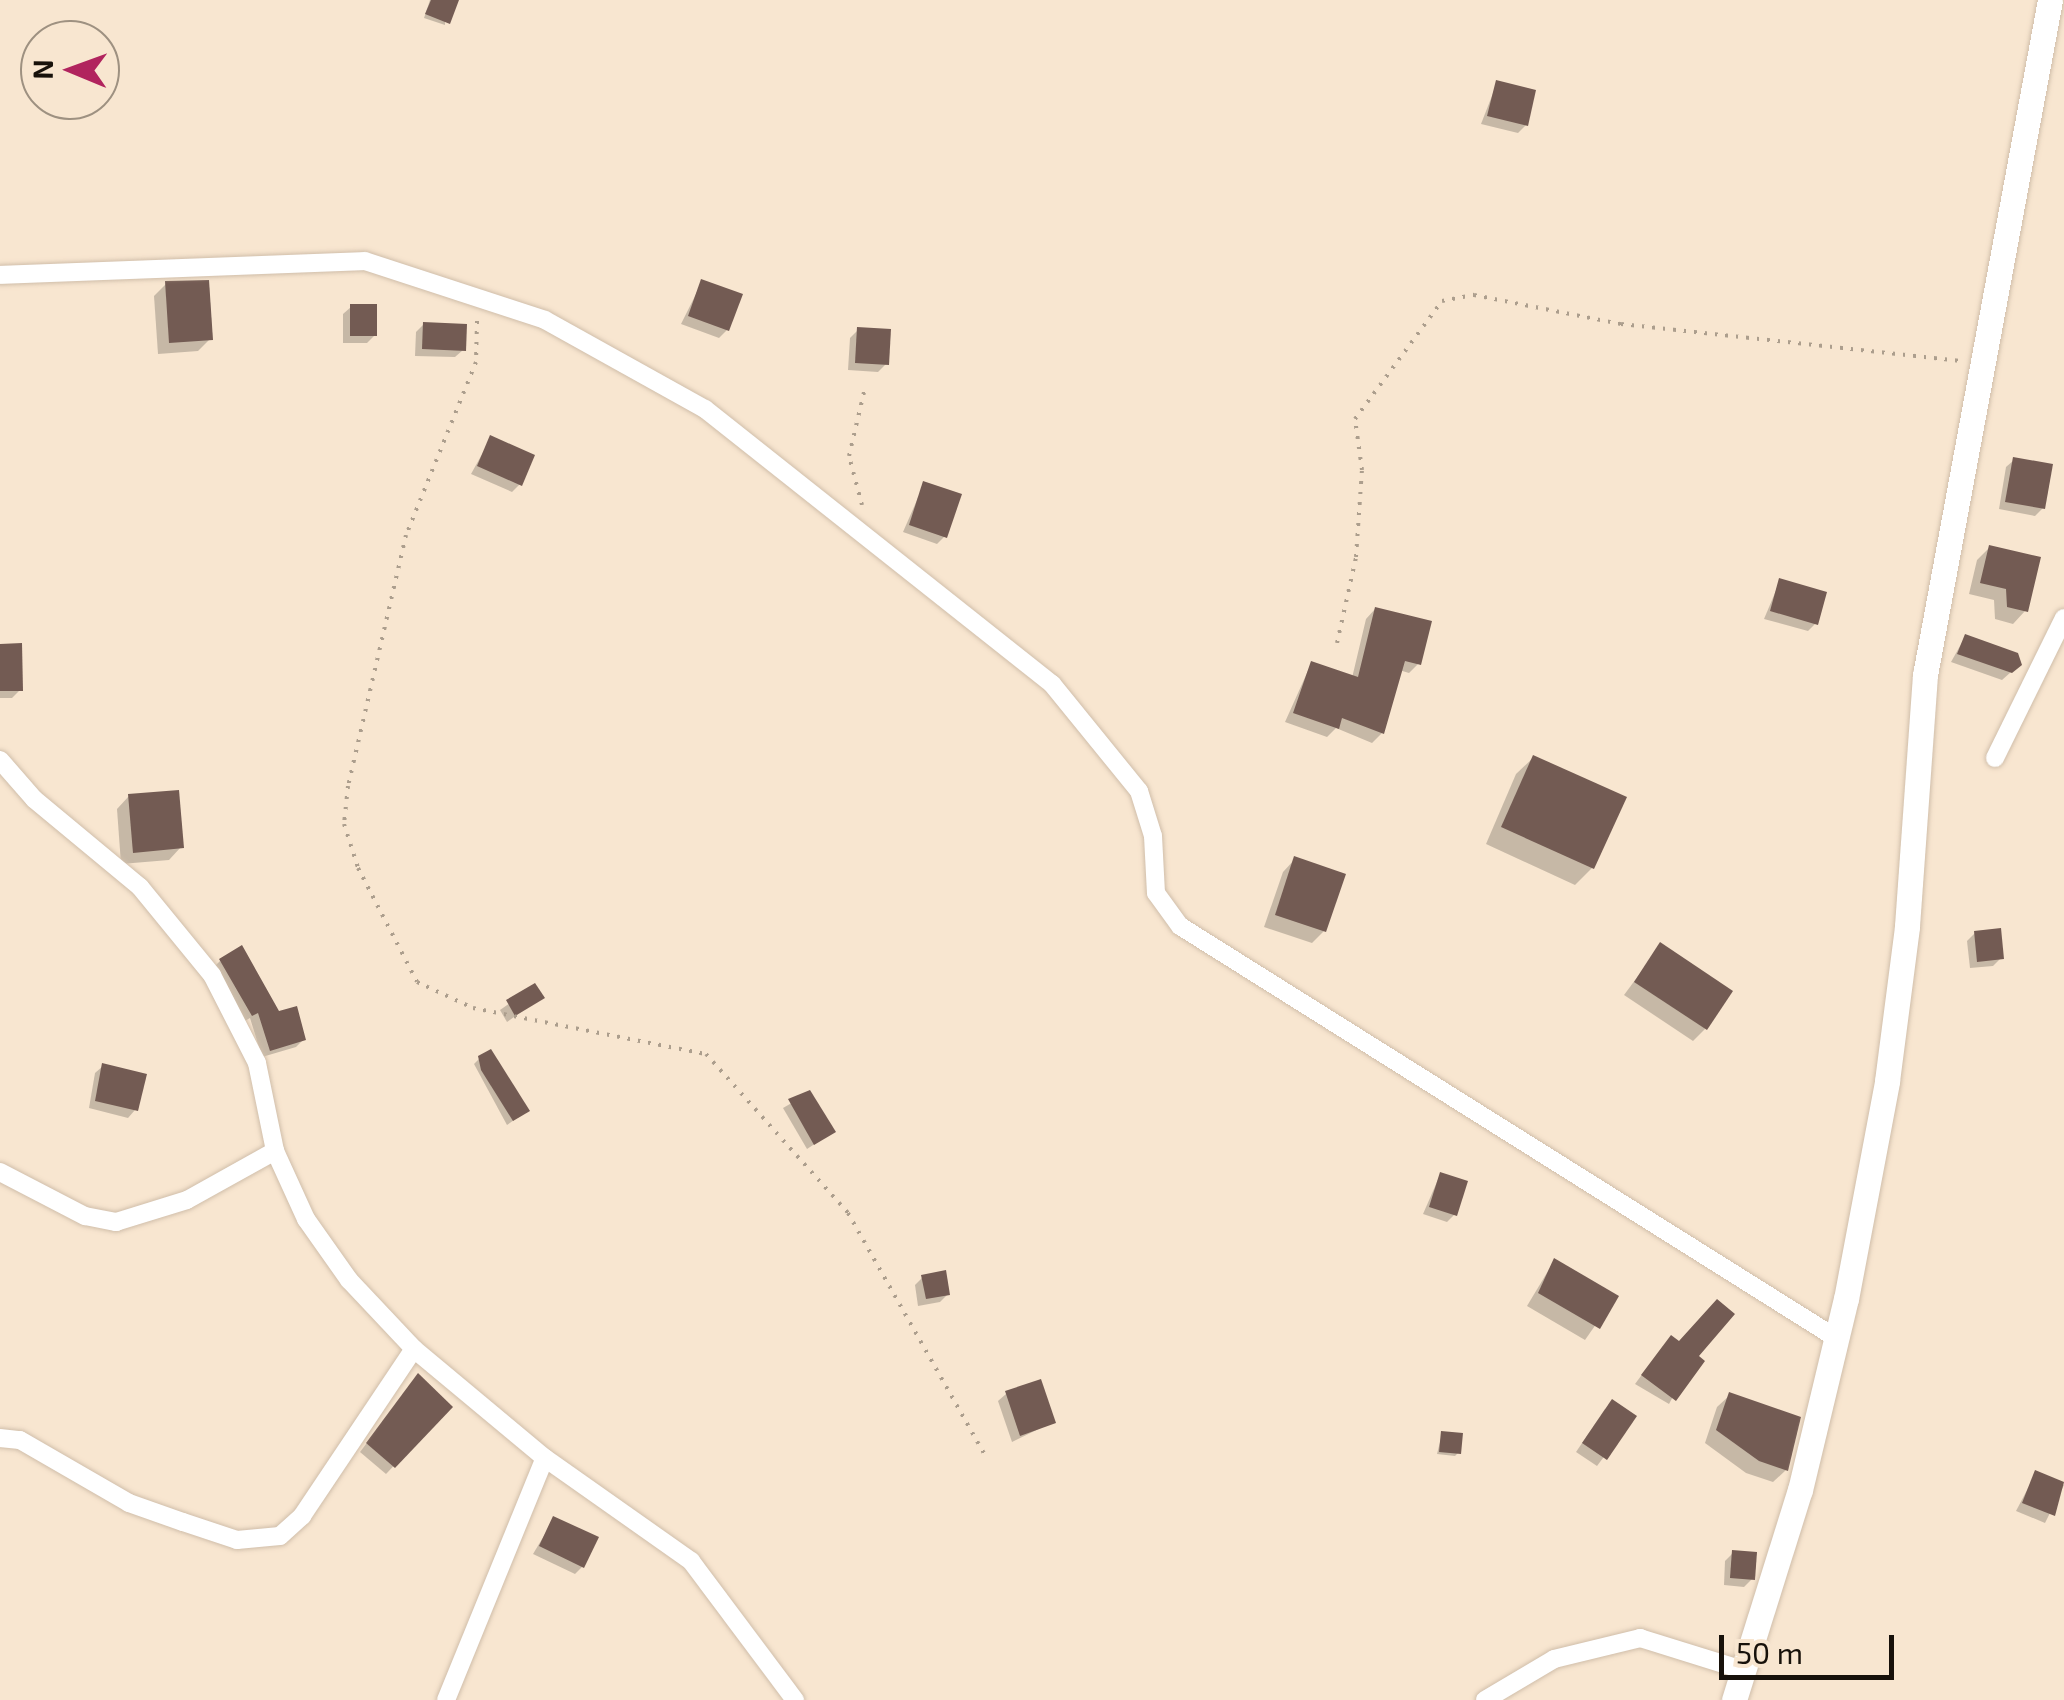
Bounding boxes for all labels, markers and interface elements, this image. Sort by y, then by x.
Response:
north arrow [20,20,120,120]
text: N [25,59,59,80]
scale bar [1724,1615,1899,1677]
text: 50 m [1736,1634,1803,1670]

